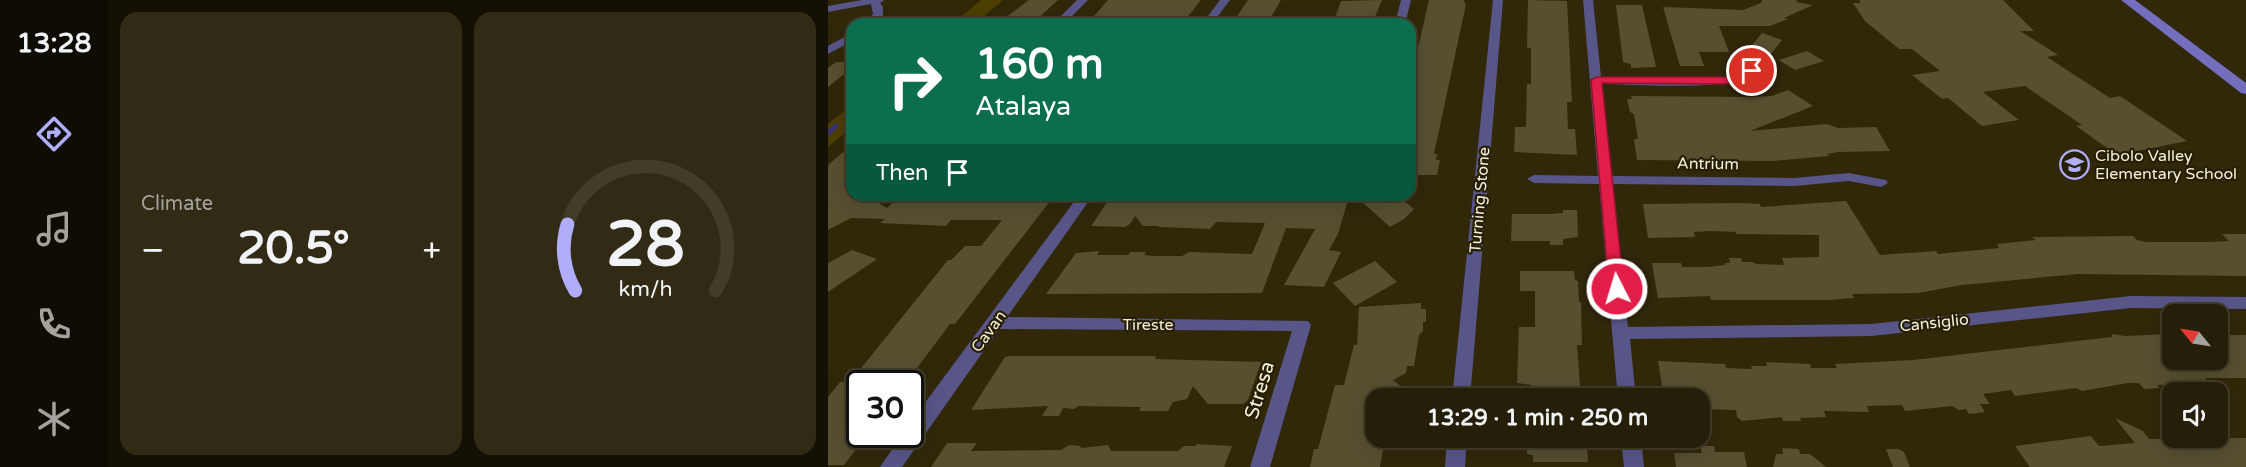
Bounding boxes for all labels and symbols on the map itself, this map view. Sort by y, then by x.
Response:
pin [1726,45,1777,96]
street label: Turning Stone [1465,146,1495,254]
place label: Cibolo Valley Elementary School [2095,146,2237,184]
school or university icon: Cibolo Valley Elementary School [2058,148,2090,180]
street label: Antrium [1677,153,1739,175]
position arrow [1585,257,1649,321]
north arrow [2162,304,2228,370]
street label: Cavan [967,307,1011,357]
street label: Cansiglio [1899,309,1970,337]
street label: Tireste [1122,315,1174,335]
street label: Stresa [1240,359,1280,422]
speed limit sign: 30 [846,370,924,448]

